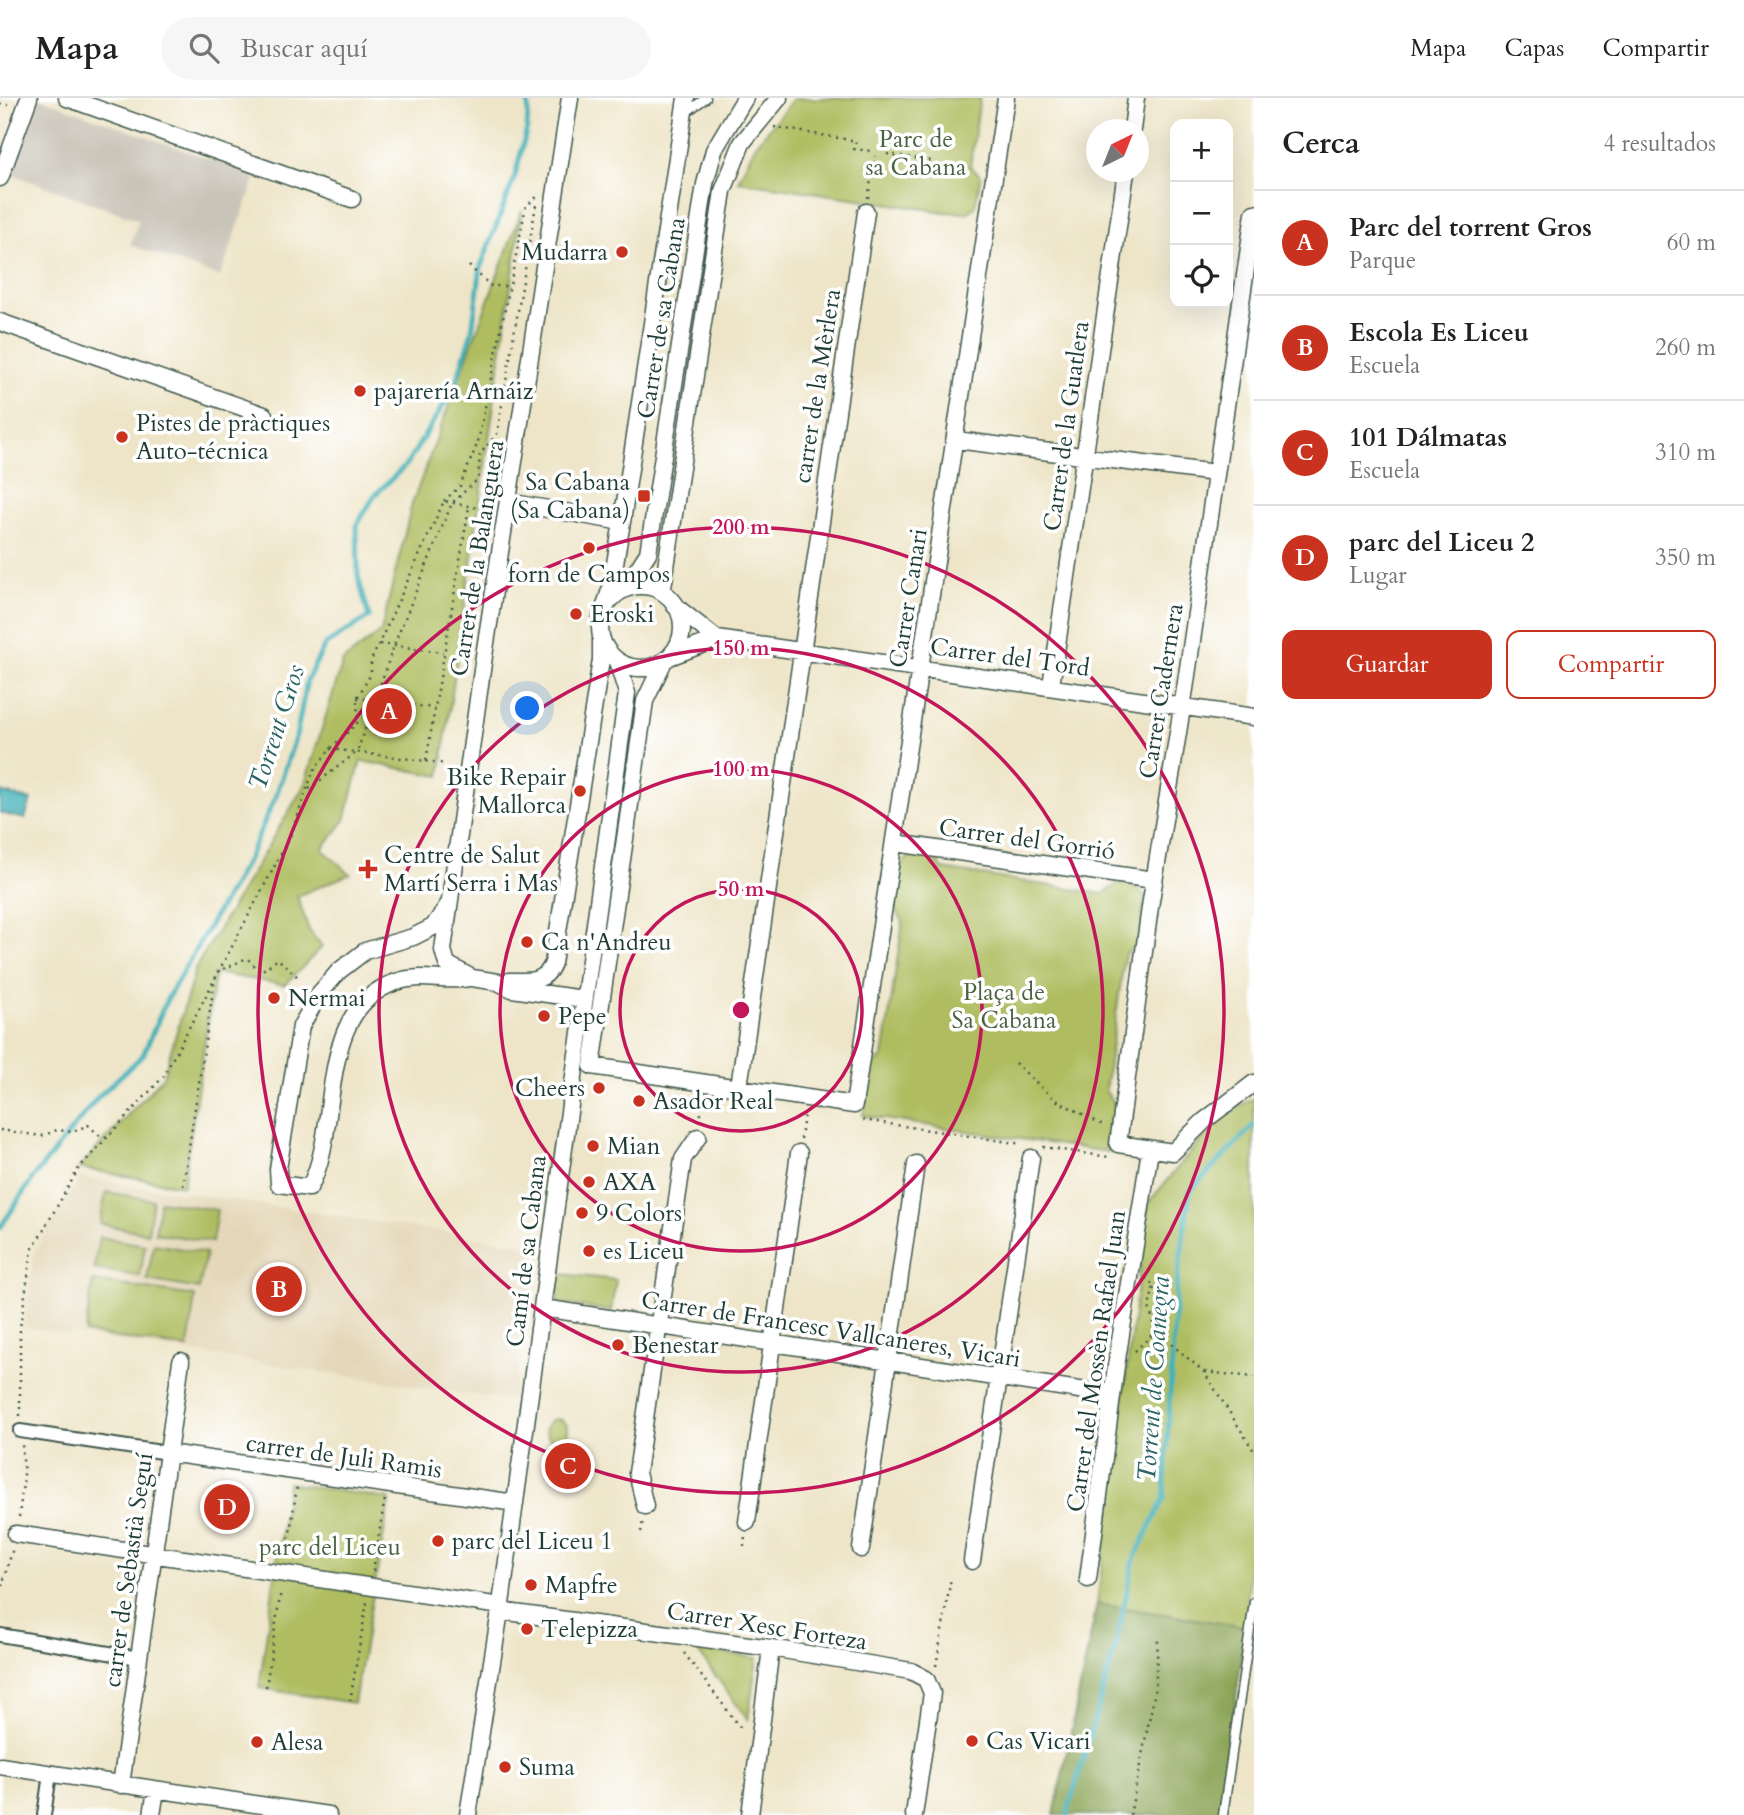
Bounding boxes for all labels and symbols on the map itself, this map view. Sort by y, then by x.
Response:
north arrow [1086,119,1149,182]
park label: Parc de sa Cabana [866,123,967,184]
street label: Carrer de sa Cabana [629,214,694,421]
place label: Mudarra [521,236,609,269]
marker: Mudarra [614,244,630,260]
street label: carrer de la Mèrlera [786,286,849,486]
street label: Carrer de la Guatlera [1035,318,1098,533]
place label: pajarería Arnáiz [374,375,534,408]
marker: pajarería Arnáiz [352,383,368,399]
place label: Pistes de pràctiques Auto-técnica [136,407,330,468]
marker: Pistes de pràctiques Auto-técnica [114,429,130,445]
street label: Carrer de la Balanguera [443,437,513,679]
place label: Sa Cabana (Sa Cabana) [510,466,631,527]
marker: Sa Cabana (Sa Cabana) [636,488,652,504]
text: 200 m [712,513,770,542]
street label: Carrer Canari [881,526,936,670]
marker: forn de Campos [581,540,597,556]
place label: forn de Campos [508,558,670,591]
place label: Eroski [590,598,654,631]
street label: Carrer Cadernera [1131,600,1192,781]
marker: Eroski [568,606,584,622]
street label: Carrer del Tord [928,630,1092,685]
text: 150 m [712,634,770,663]
water label: Torrent Gros [240,660,313,794]
pin: A [366,685,412,737]
your location [510,691,544,725]
text: 100 m [712,755,770,784]
place label: Bike Repair Mallorca [447,761,567,822]
marker: Bike Repair Mallorca [572,783,588,799]
street label: Carrer del Gorrió [937,811,1117,868]
place label: Centre de Salut Martí Serra i Mas [384,839,558,900]
marker: Centre de Salut Martí Serra i Mas [358,859,378,879]
text: 50 m [718,875,765,904]
place label: Ca n'Andreu [541,926,672,959]
marker: Ca n'Andreu [519,934,535,950]
park label: Plaça de Sa Cabana [952,976,1057,1037]
place label: Nermai [288,982,366,1015]
marker: Nermai [266,990,282,1006]
centre of rings [729,998,753,1022]
place label: Pepe [558,1000,607,1033]
marker: Pepe [536,1008,552,1024]
place label: Cheers [515,1072,585,1105]
marker: Cheers [591,1080,607,1096]
place label: Asador Real [653,1085,773,1118]
marker: Asador Real [631,1093,647,1109]
place label: Mian [607,1130,661,1163]
marker: Mian [585,1138,601,1154]
street label: Camí de sa Cabana [498,1153,555,1349]
place label: AXA [603,1166,657,1199]
marker: AXA [581,1174,597,1190]
place label: 9 Colors [596,1197,682,1230]
marker: 9 Colors [574,1205,590,1221]
street label: Carrer del Mossèn Rafael Juan [1059,1208,1134,1514]
place label: es Liceu [603,1235,685,1268]
marker: es Liceu [581,1243,597,1259]
pin: B [256,1263,302,1315]
water label: Torrent de Coanegra [1129,1275,1178,1483]
street label: Carrer de Francesc Vallcaneres, Vicari [639,1283,1023,1376]
place label: Benestar [632,1329,719,1362]
marker: Benestar [610,1337,626,1353]
street label: carrer de Juli Ramis [244,1426,444,1487]
pin: C [545,1440,591,1492]
street label: carrer de Sebastià Seguí [96,1450,161,1690]
pin: D [204,1481,250,1533]
place label: parc del Liceu 1 [452,1525,613,1558]
park label: parc del Liceu [259,1531,401,1564]
marker: parc del Liceu 1 [430,1533,446,1549]
place label: Mapfre [545,1569,618,1602]
marker: Mapfre [523,1577,539,1593]
street label: Carrer Xesc Forteza [664,1594,870,1659]
place label: Telepizza [541,1613,638,1646]
marker: Telepizza [519,1621,535,1637]
place label: Cas Vicari [986,1725,1091,1758]
place label: Alesa [271,1726,324,1759]
marker: Cas Vicari [964,1733,980,1749]
marker: Alesa [249,1734,265,1750]
place label: Suma [519,1751,575,1784]
marker: Suma [497,1759,513,1775]

